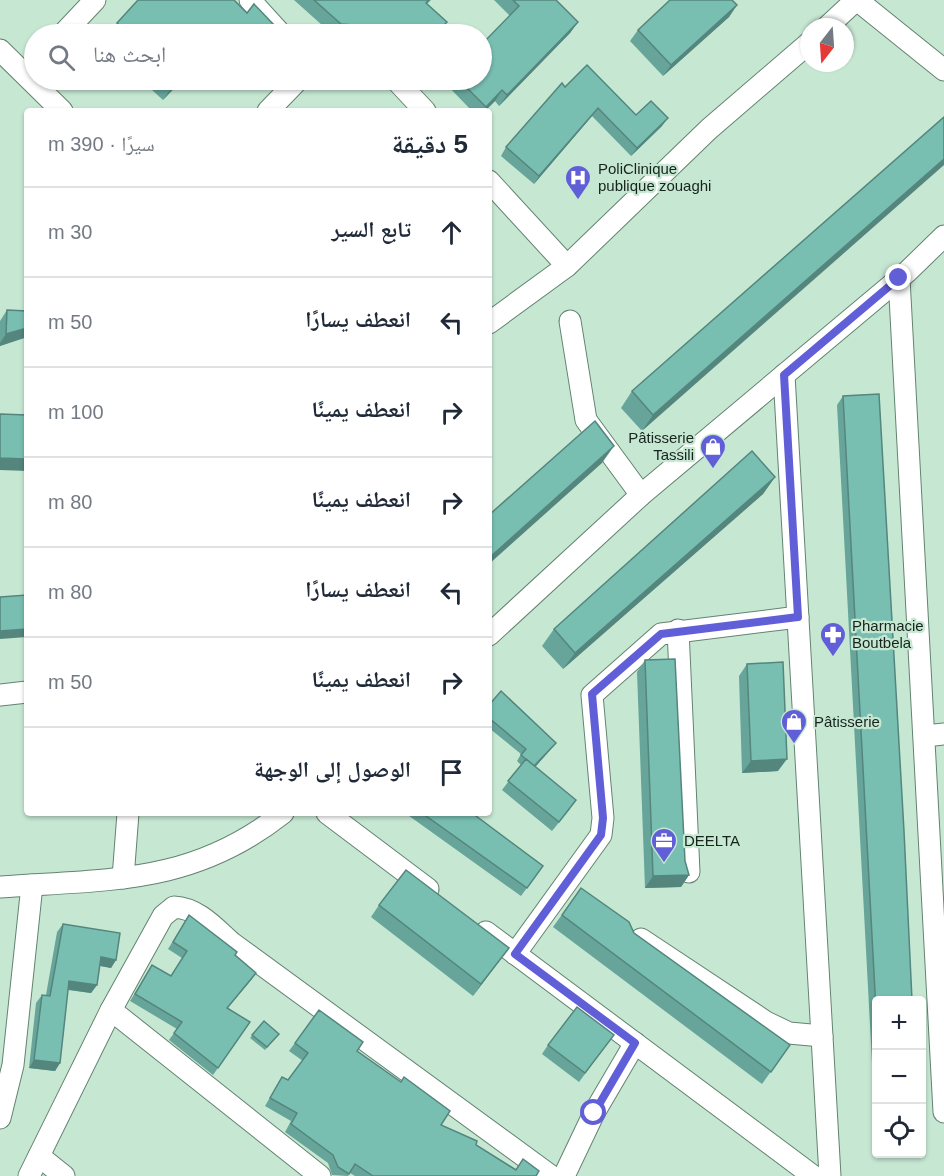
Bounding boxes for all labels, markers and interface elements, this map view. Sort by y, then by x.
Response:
north arrow [800,18,854,72]
search box [24,24,492,90]
icon: search [45,41,78,74]
text: ابحث هنا [93,42,166,67]
text: 5 دقيقة [392,129,468,159]
text: سيرًا · 390 m [48,133,155,155]
place label: PoliClinique publique zouaghi [598,160,711,194]
hospital icon: PoliClinique publique zouaghi [563,163,593,201]
icon: ahead [435,216,468,249]
text: تابع السير [331,217,411,242]
text: 30 m [48,221,92,243]
route end [885,264,911,290]
icon: left [435,306,468,339]
text: انعطف يسارًا [305,307,411,332]
text: 50 m [48,311,92,333]
icon: right [435,396,468,429]
text: انعطف يمينًا [312,397,411,422]
text: 100 m [48,401,104,423]
place label: Pâtisserie Tassili [628,429,694,463]
shop icon: Pâtisserie Tassili [698,432,728,470]
icon: right [435,486,468,519]
text: انعطف يمينًا [312,487,411,512]
text: 80 m [48,491,92,513]
icon: left [435,576,468,609]
text: انعطف يسارًا [305,577,411,602]
text: 80 m [48,581,92,603]
place label: Pharmacie Boutbela [852,617,924,651]
pharmacy icon: Pharmacie Boutbela [818,620,848,658]
icon: right [435,666,468,699]
text: انعطف يمينًا [312,667,411,692]
text: 50 m [48,671,92,693]
shop icon: Pâtisserie [779,707,809,745]
place label: Pâtisserie [814,713,880,730]
icon: arrive [435,756,468,789]
text: الوصول إلى الوجهة [254,757,411,782]
office icon: DEELTA [649,826,679,864]
place label: DEELTA [684,832,740,849]
map controls [872,996,926,1158]
button: + [872,996,926,1050]
button: − [872,1050,926,1104]
route start [580,1099,606,1125]
button: locate [872,1104,926,1158]

